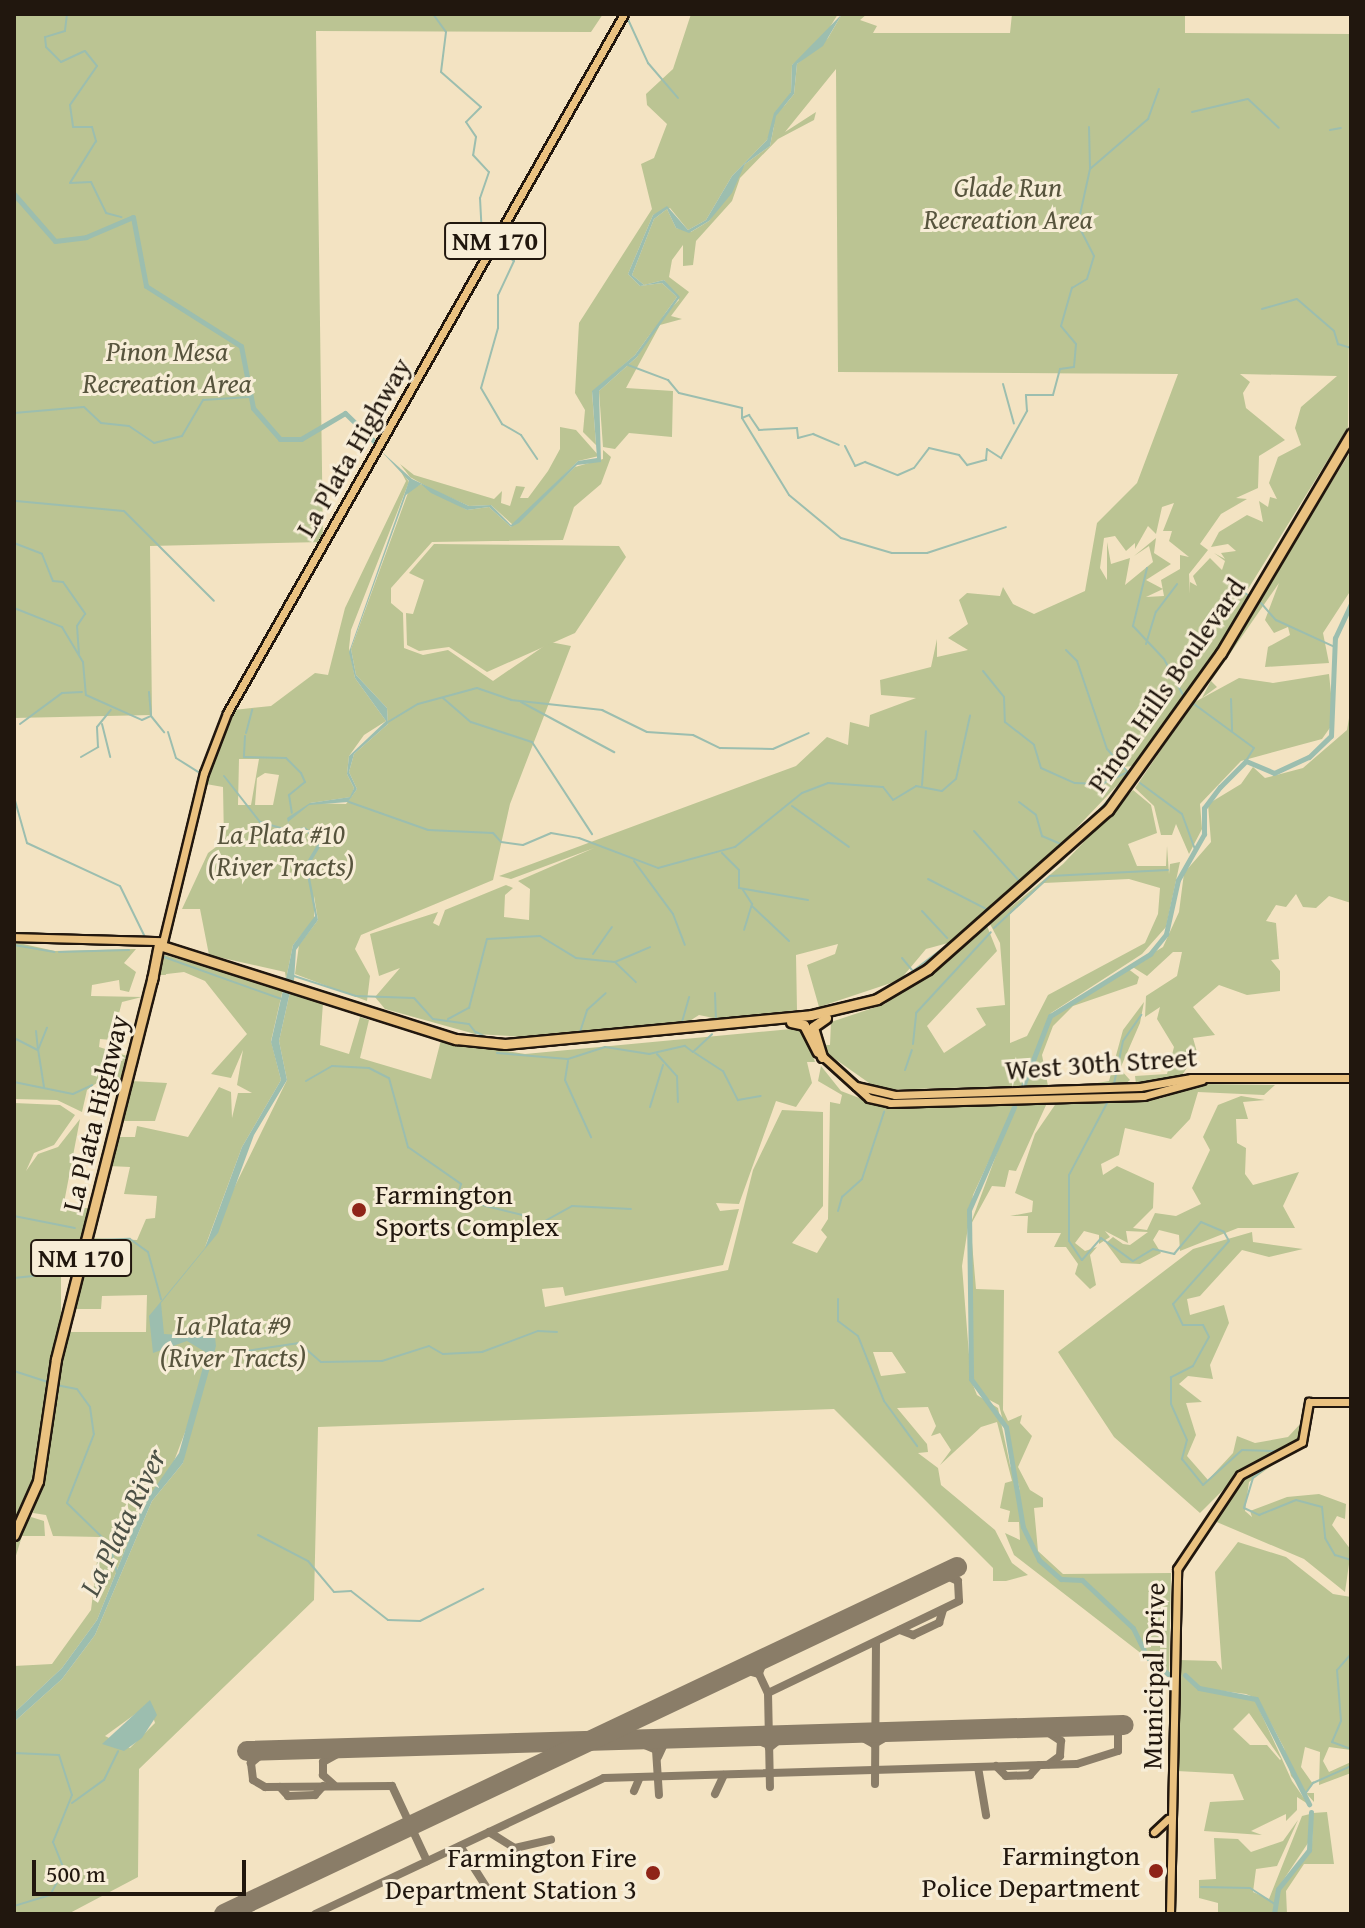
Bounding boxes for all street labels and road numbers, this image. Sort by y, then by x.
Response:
road number: NM 170 [443,219,547,263]
street label: La Plata Highway [288,351,418,543]
street label: Pinon Hills Boulevard [1080,572,1252,798]
street label: La Plata Highway [54,1011,136,1215]
street label: West 30th Street [1004,1040,1198,1086]
road number: NM 170 [29,1236,133,1280]
street label: Municipal Drive [1135,1582,1171,1770]

